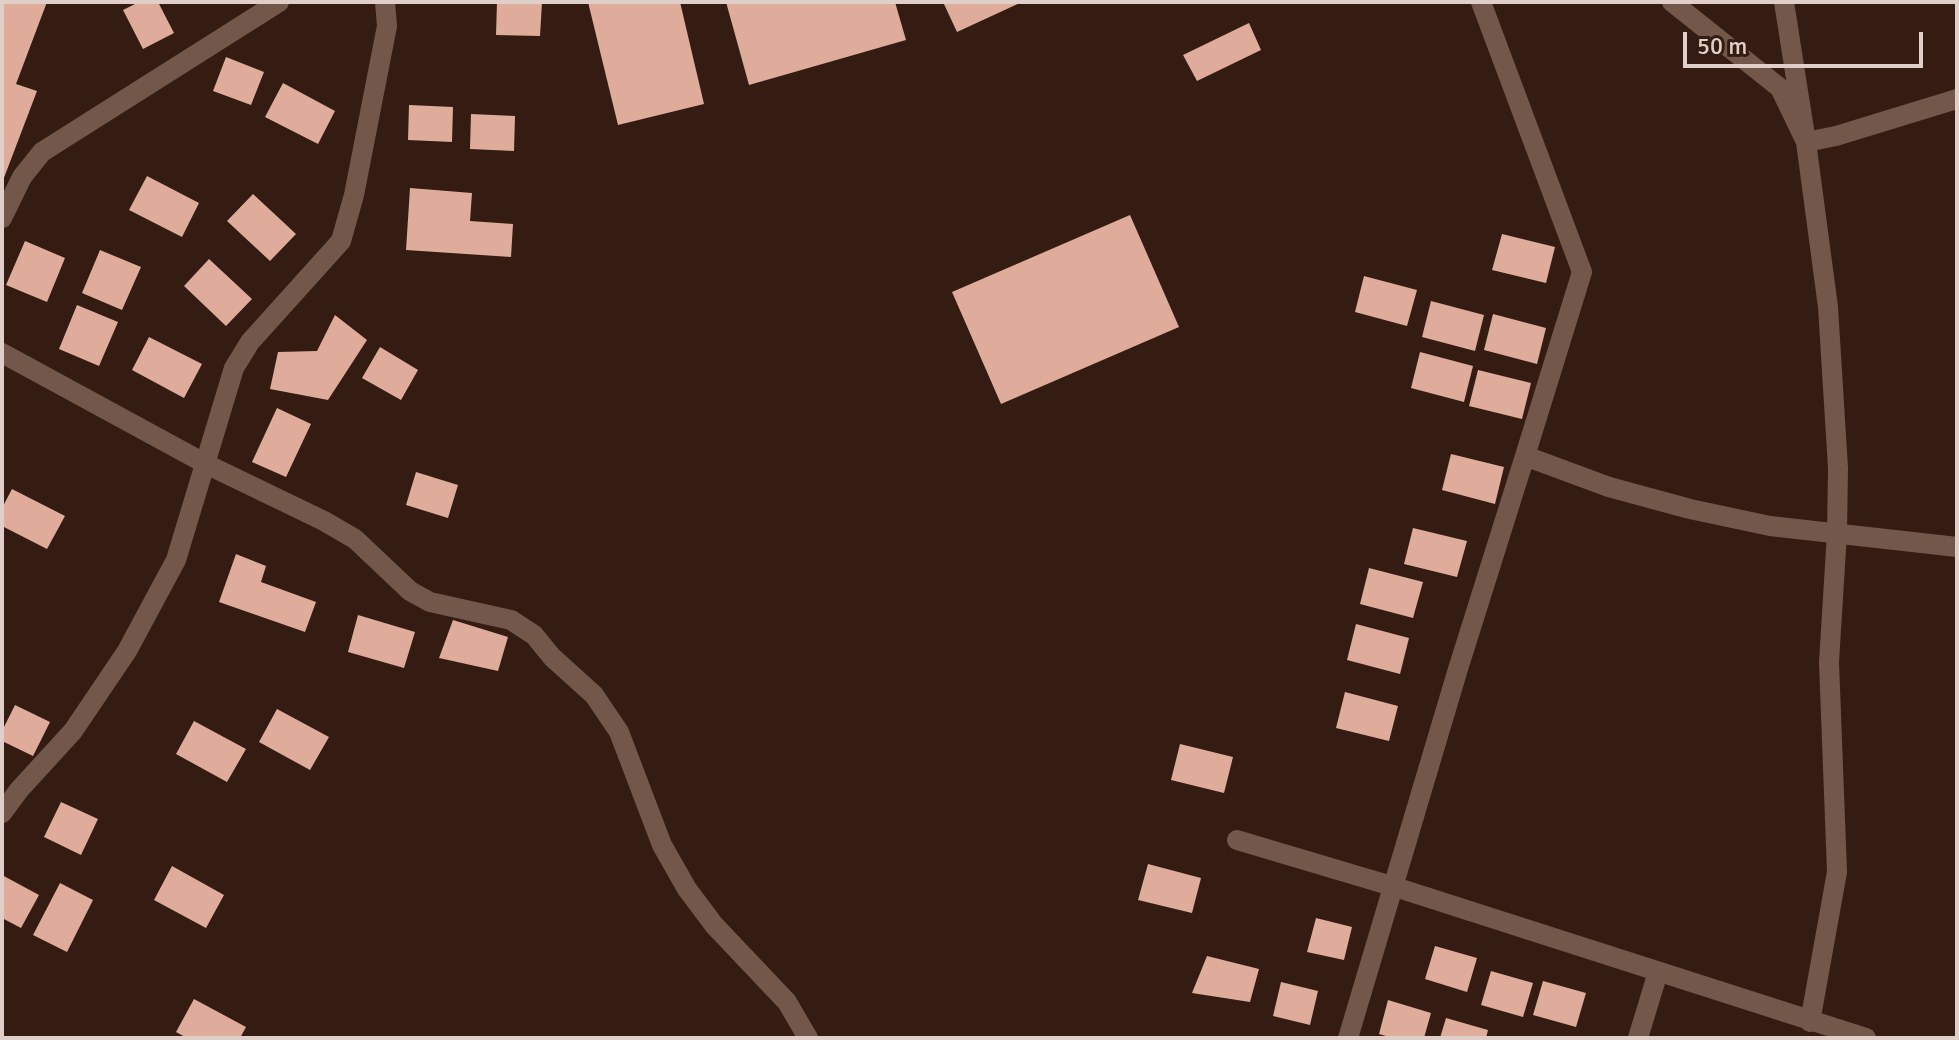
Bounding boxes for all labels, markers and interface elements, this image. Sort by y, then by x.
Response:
scale bar [1687,16,1927,66]
text: 50 m [1697,31,1747,61]

